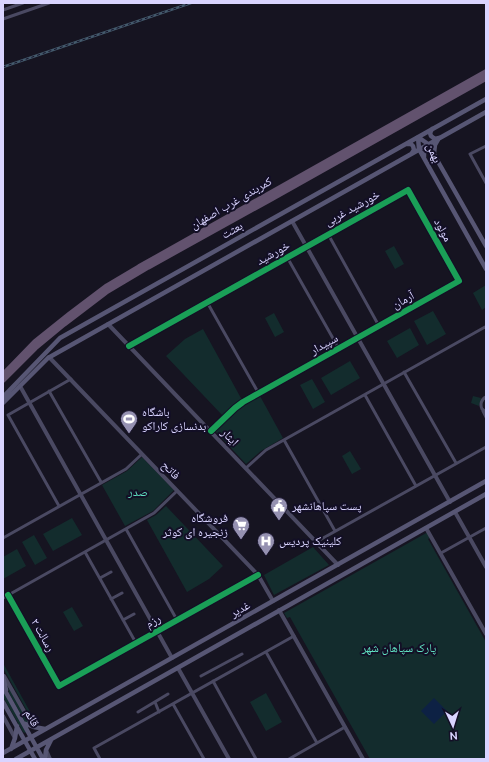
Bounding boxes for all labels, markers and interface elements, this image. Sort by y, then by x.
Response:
street label: بهمن [423,141,444,165]
street label: کمربندی غرب اصفهان [188,174,275,232]
street label: خورشید غربی [322,187,383,229]
street label: مولود [432,216,455,243]
street label: بعثت [219,218,245,242]
street label: خورشید [254,238,292,268]
street label: آرمان [390,288,417,312]
street label: سپیدار [307,331,341,358]
place label: باشگاه بدنسازی کاراکو [142,405,206,433]
sports icon: باشگاه بدنسازی کاراکو [119,409,139,434]
street label: ایثار [218,425,242,449]
street label: فاتح [159,458,183,482]
park label: صدر [127,485,148,498]
public building icon: پست سپاهانشهر [269,496,289,521]
place label: پست سپاهانشهر [291,499,362,513]
place label: فروشگاه زنجیره ای کوثر [162,511,228,539]
supermarket icon: فروشگاه زنجیره ای کوثر [231,515,251,540]
hospital icon: کلینیک پردیس [256,531,276,556]
place label: کلینیک پردیس [279,534,341,548]
street label: غدیر [227,598,253,621]
street label: رزم [143,611,164,632]
street label: رسالت ۲ [29,616,58,654]
park label: پارک سپاهان شهر [361,641,437,655]
north arrow [433,706,473,746]
street label: قائم [21,707,42,730]
text: N [449,730,458,742]

